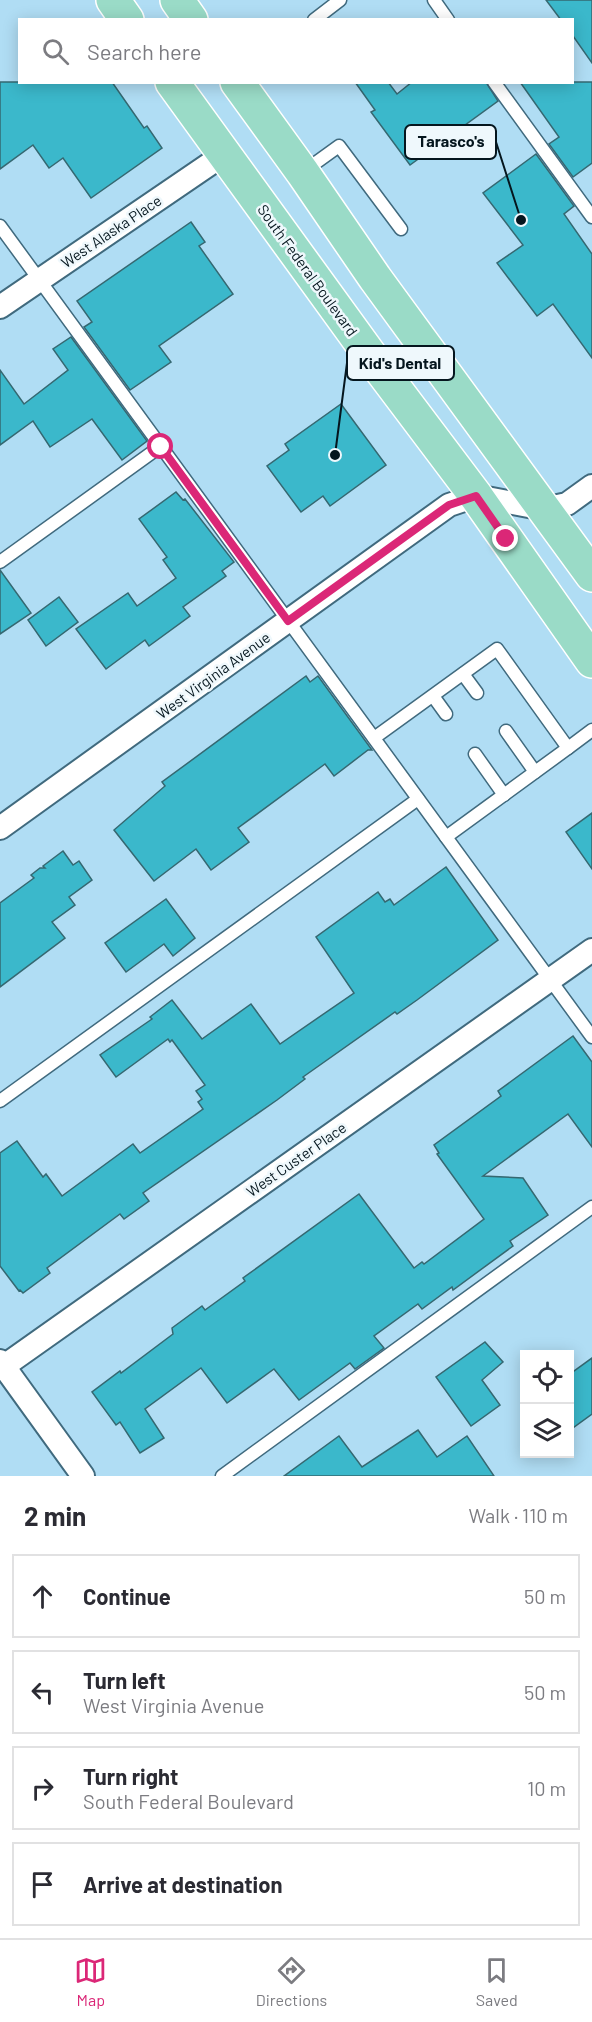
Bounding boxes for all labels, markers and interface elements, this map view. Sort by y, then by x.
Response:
search box [18,18,574,84]
icon: search [39,35,72,68]
text: Search here [87,38,201,64]
callout: Tarasco's [405,125,496,159]
text: Tarasco's [417,131,485,150]
street label: West Alaska Place [57,191,165,271]
street label: South Federal Boulevard [254,201,362,339]
callout: Kid's Dental [347,346,454,380]
text: Kid's Dental [359,353,441,372]
route start [147,433,173,459]
route end [492,525,518,551]
street label: West Virginia Avenue [153,628,273,722]
street label: West Custer Place [243,1118,349,1200]
map controls [520,1350,574,1458]
button: locate [520,1350,574,1404]
button: layers [520,1404,574,1458]
text: 2 min [24,1500,86,1531]
text: Walk · 110 m [468,1503,568,1527]
icon: ahead [26,1580,59,1613]
text: Continue [83,1583,171,1609]
text: 50 m [524,1584,566,1608]
text: Turn left [83,1667,166,1693]
icon: left [26,1676,59,1709]
text: 50 m [524,1680,566,1704]
text: West Virginia Avenue [83,1693,264,1717]
text: Turn right [83,1763,178,1789]
icon: right [26,1772,59,1805]
text: 10 m [527,1776,566,1800]
text: South Federal Boulevard [83,1789,294,1813]
icon: arrive [26,1868,59,1901]
text: Arrive at destination [83,1871,282,1897]
tab: Map [74,1954,107,2009]
tab: Directions [256,1954,327,2009]
tab: Saved [476,1954,518,2009]

